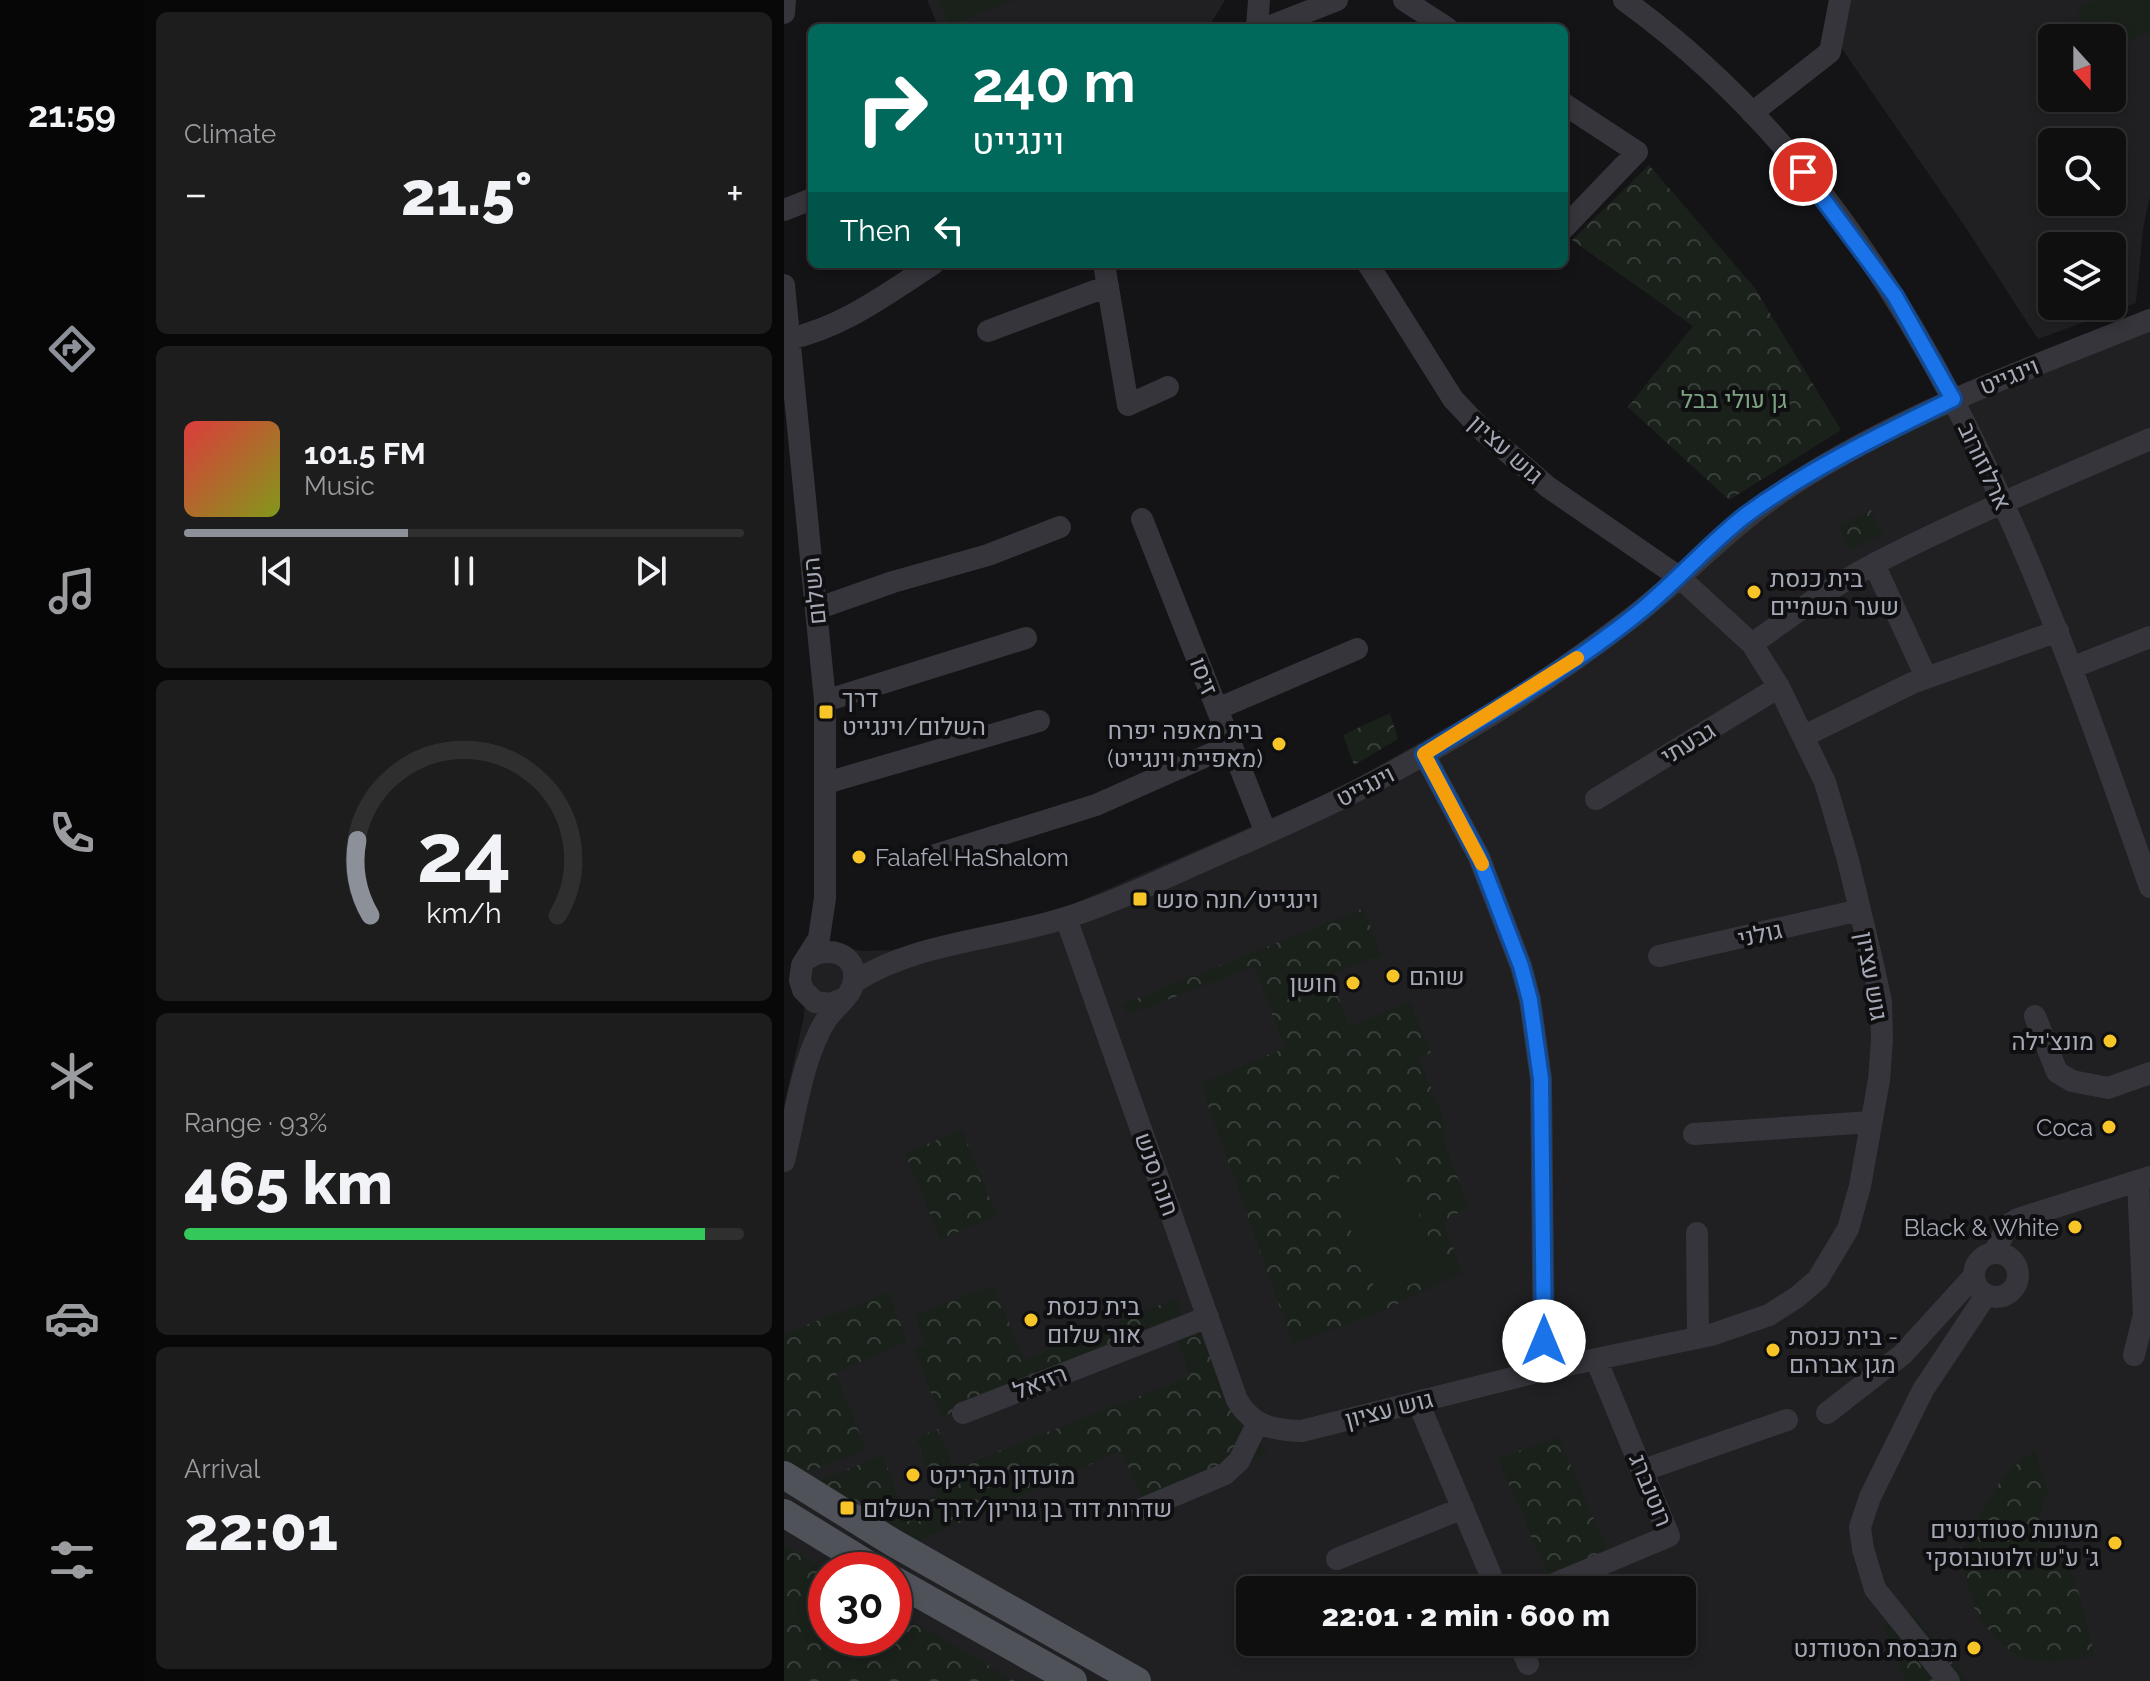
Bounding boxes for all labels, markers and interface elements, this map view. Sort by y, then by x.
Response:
north arrow [2038,24,2126,112]
map controls [2038,24,2126,320]
text: 240 m [972,49,1136,115]
icon: right [840,56,944,160]
text: 21:59 [28,93,116,135]
text: Climate [184,119,276,149]
text: וינגייט [972,120,1064,162]
button: search [2038,128,2126,216]
pin [1769,138,1837,206]
icon: arrive [1781,150,1825,194]
text: 21.5° [401,159,532,229]
text: − [184,168,208,219]
text: + [726,168,744,219]
icon: left [927,208,971,252]
text: Then [840,213,911,248]
button: layers [2038,232,2126,320]
icon: directions [44,321,100,377]
street label: וינגייט [1975,351,2043,401]
park label: גן עולי בבל [1681,385,1787,414]
street label: גוש עציון [1463,408,1549,490]
street label: ארלוזורוב [1952,417,2018,515]
text: 101.5 FM [304,436,426,471]
text: Music [304,471,375,501]
icon: previous [255,549,299,593]
icon: pause [442,549,486,593]
icon: next [629,549,673,593]
street label: השלום [796,556,832,626]
icon: music [44,563,100,619]
place label: בית כנסת שער השמיים [1770,564,1899,621]
marker: בית כנסת שער השמיים [1745,583,1763,601]
street label: זיסו [1184,653,1224,699]
place label: דרך השלום/וינגייט [842,684,986,741]
marker: דרך השלום/וינגייט [817,703,835,721]
place label: בית מאפה יפרח (מאפיית וינגייט) [1107,716,1263,773]
street label: גבעתי [1656,716,1720,770]
marker: בית מאפה יפרח (מאפיית וינגייט) [1270,735,1288,753]
street label: וינגייט [1331,759,1399,813]
text: 24 [417,804,511,901]
icon: phone [44,805,100,861]
place label: Falafel HaShalom [875,843,1069,872]
marker: Falafel HaShalom [850,848,868,866]
place label: וינגייט/חנה סנש [1156,885,1319,914]
marker: וינגייט/חנה סנש [1131,890,1149,908]
text: km/h [426,897,502,931]
street label: גולני [1735,915,1785,953]
street label: גוש עציון [1850,929,1894,1023]
place label: שוהם [1409,962,1465,991]
marker: שוהם [1384,967,1402,985]
place label: חושן [1289,969,1337,998]
marker: חושן [1344,974,1362,992]
place label: מונצ'ילה [2011,1027,2094,1056]
marker: מונצ'ילה [2101,1032,2119,1050]
icon: climate [44,1048,100,1104]
text: Range · 93% [184,1108,327,1138]
place label: Coca [2036,1113,2093,1142]
marker: Coca [2100,1118,2118,1136]
street label: חנה סנש [1129,1128,1185,1220]
text: 465 km [184,1148,393,1218]
place label: Black & White [1904,1213,2059,1242]
marker: Black & White [2066,1218,2084,1236]
icon: car [44,1290,100,1346]
place label: בית כנסת אור שלום [1047,1292,1141,1349]
position arrow [1502,1299,1586,1383]
marker: בית כנסת אור שלום [1022,1311,1040,1329]
place label: בית כנסת - מגן אברהם [1789,1322,1898,1379]
marker: בית כנסת - מגן אברהם [1764,1341,1782,1359]
street label: רזיאל [1009,1359,1071,1405]
street label: גוש עציון [1342,1384,1436,1434]
street label: רוטנברג [1623,1449,1679,1531]
text: Arrival [184,1454,260,1484]
place label: מועדון הקריקט [929,1461,1076,1490]
marker: מועדון הקריקט [904,1466,922,1484]
text: 22:01 [184,1494,338,1564]
place label: שדרות דוד בן גוריון/דרך השלום [863,1494,1172,1523]
marker: שדרות דוד בן גוריון/דרך השלום [838,1499,856,1517]
place label: מעונות סטודנטים ג' ע"ש זלוטובוסקי [1926,1515,2099,1572]
icon: filters [44,1532,100,1588]
marker: מעונות סטודנטים ג' ע"ש זלוטובוסקי [2106,1534,2124,1552]
speed limit sign: 30 [808,1552,912,1656]
text: 22:01 · 2 min · 600 m [1322,1598,1610,1633]
place label: מכבסת הסטודנט [1794,1634,1958,1663]
marker: מכבסת הסטודנט [1965,1639,1983,1657]

